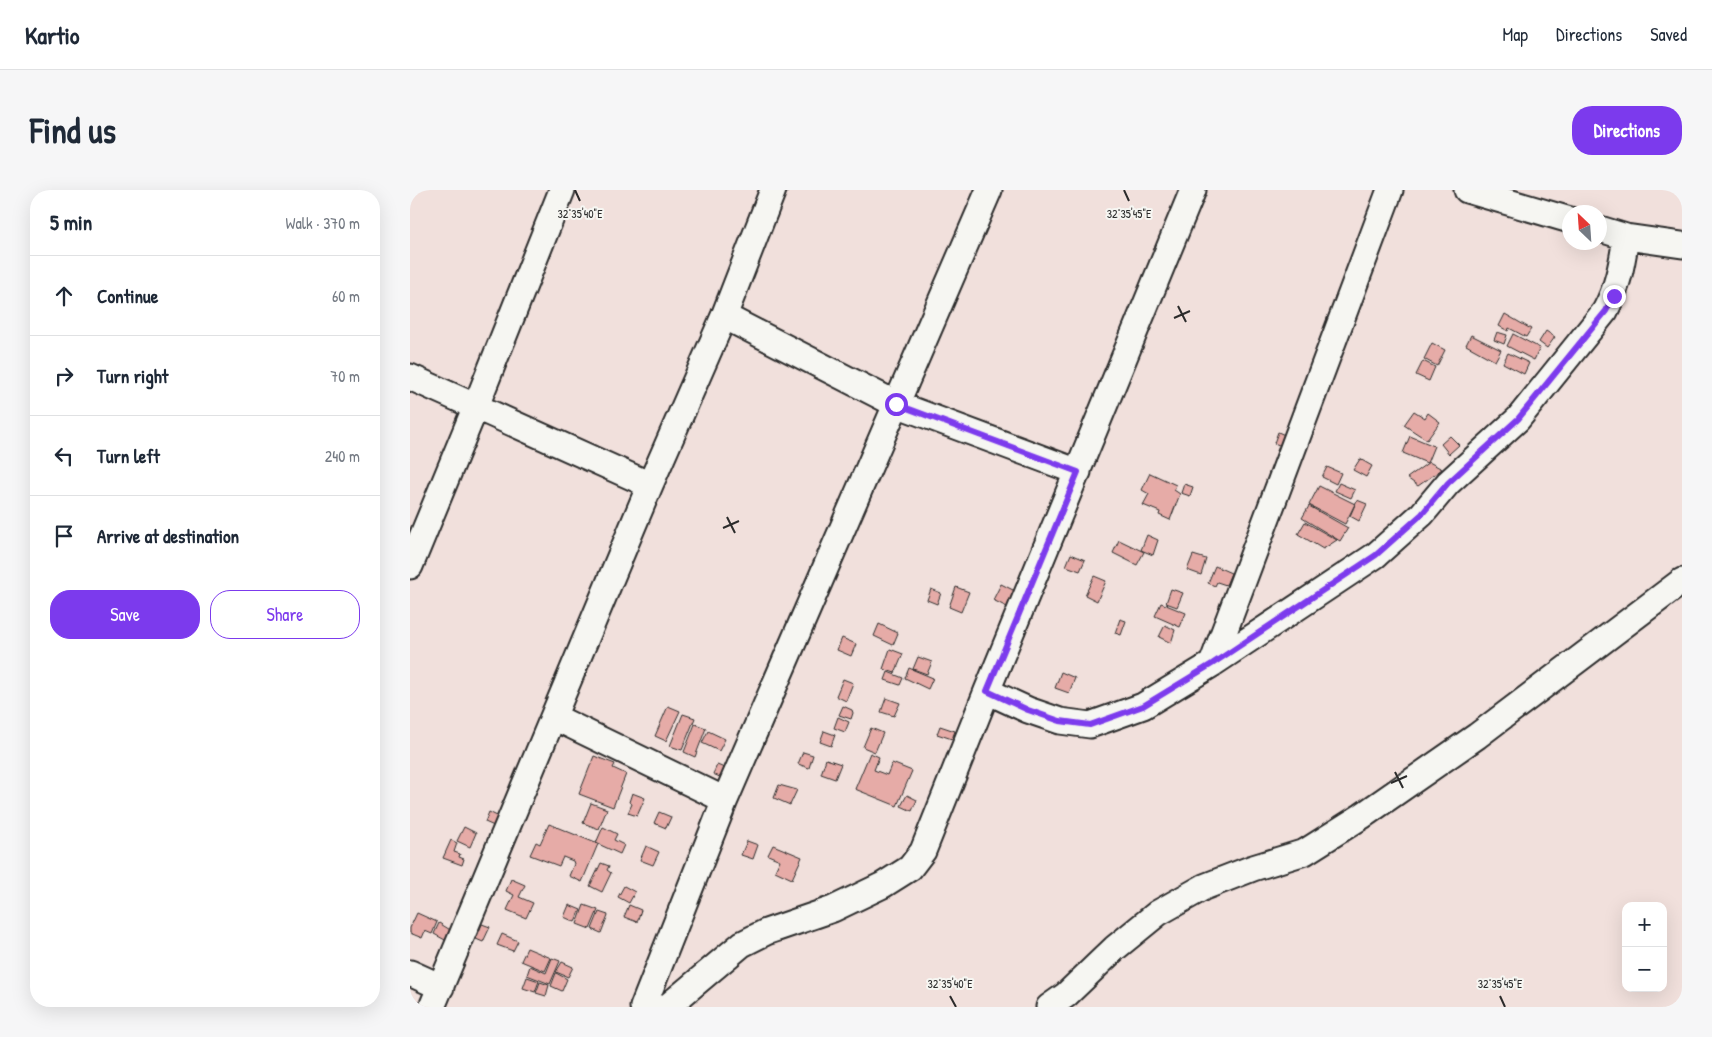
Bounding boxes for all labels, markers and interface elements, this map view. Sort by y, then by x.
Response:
text: Kartio [25,19,80,51]
text: Map [1503,22,1528,47]
text: Directions [1556,22,1622,47]
text: Saved [1650,22,1687,47]
button: Directions [1572,106,1682,155]
text: Find us [30,107,116,154]
text: 32°35'40"E [557,205,603,222]
text: 32°35'45"E [1107,205,1152,222]
north arrow [1562,205,1607,250]
text: 5 min [50,208,92,237]
text: Walk · 370 m [286,212,360,234]
icon: ahead [50,282,78,310]
text: Continue [97,283,158,309]
text: 60 m [332,285,360,307]
route end [1603,285,1626,308]
icon: right [50,362,78,390]
text: Turn right [97,363,168,389]
text: 70 m [330,365,360,387]
route start [885,393,908,416]
icon: left [50,442,78,470]
text: Turn left [97,443,160,469]
text: 240 m [325,445,360,467]
icon: arrive [50,522,78,550]
text: Arrive at destination [97,523,239,549]
button: Save [50,590,200,639]
button: Share [210,590,360,639]
map controls [1622,902,1667,992]
button: + [1622,902,1667,947]
button: − [1622,947,1667,992]
text: 32°35'40"E [927,975,973,992]
text: 32°35'45"E [1478,975,1523,992]

